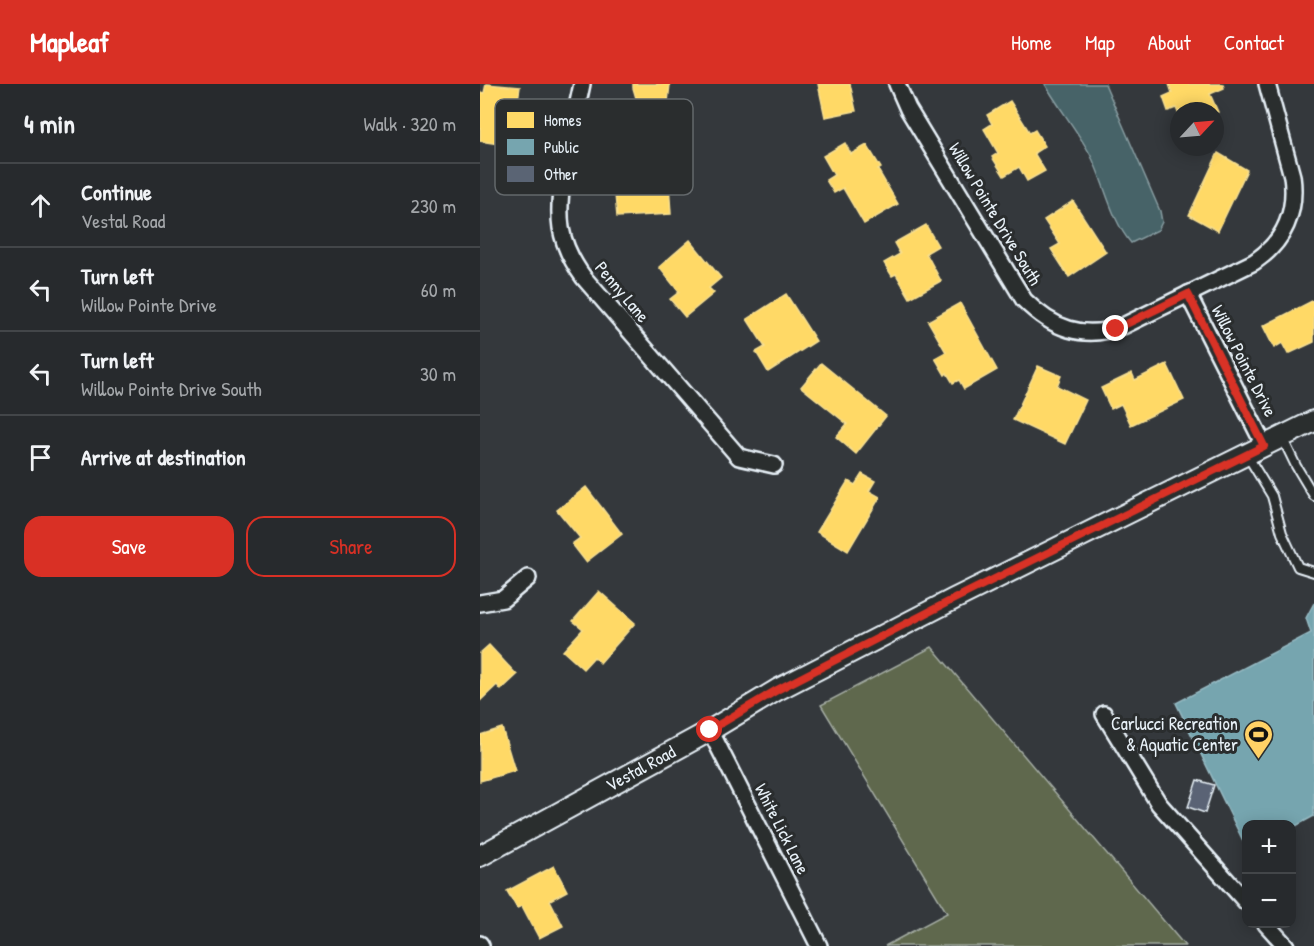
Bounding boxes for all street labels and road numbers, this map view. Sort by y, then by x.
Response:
street label: Willow Pointe Drive South [943,138,1048,290]
street label: Penny Lane [589,256,655,328]
street label: Willow Pointe Drive [1206,301,1283,421]
street label: Vestal Road [601,739,680,797]
street label: White Lick Lane [749,779,816,878]

